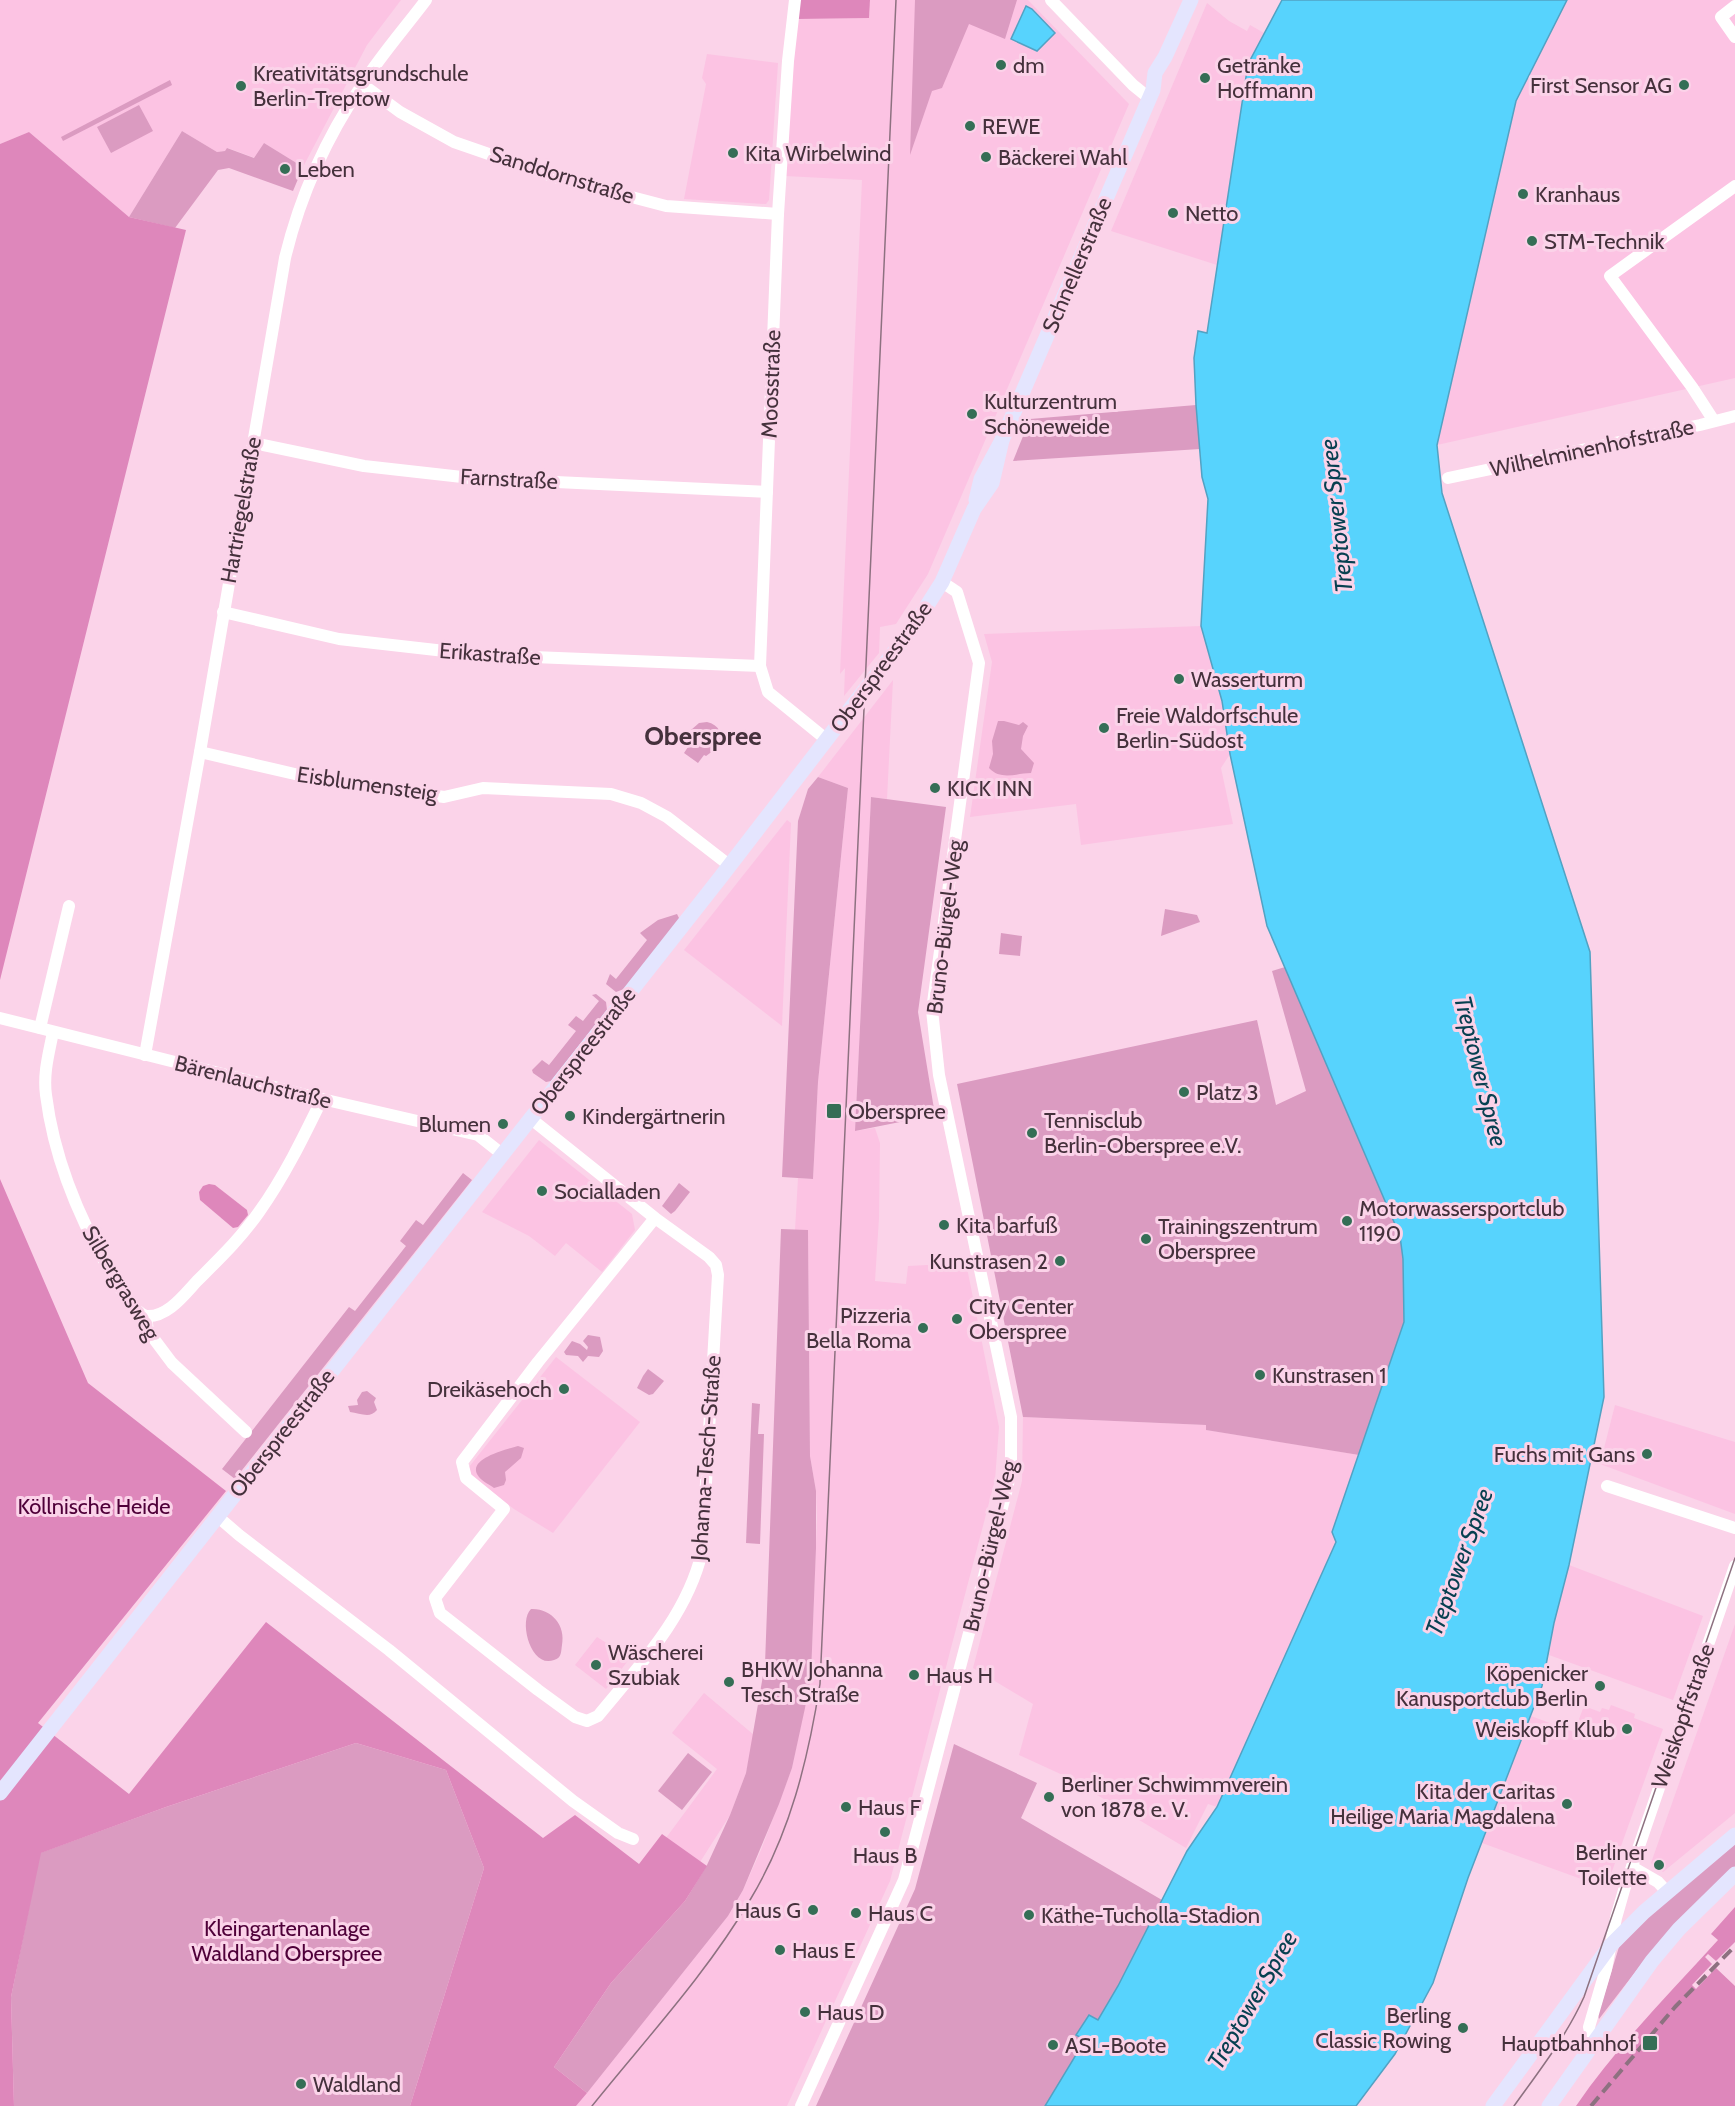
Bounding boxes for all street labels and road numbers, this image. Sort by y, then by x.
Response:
street label: Sanddornstraße [487,140,637,210]
street label: Schnellerstraße [1036,193,1118,337]
street label: Moosstraße [756,329,786,439]
street label: Wilhelminenhofstraße [1488,413,1696,483]
street label: Hartriegelstraße [215,435,267,585]
street label: Farnstraße [459,463,559,495]
street label: Oberspreestraße [824,596,938,738]
street label: Erikastraße [438,637,542,671]
street label: Eisblumensteig [295,761,440,807]
street label: Bruno-Bürgel-Weg [921,837,969,1016]
street label: Oberspreestraße [524,981,642,1121]
street label: Bärenlauchstraße [172,1049,334,1115]
street label: Silbergrasweg [76,1221,166,1346]
street label: Johanna-Tesch-Straße [685,1354,727,1563]
street label: Oberspreestraße [223,1363,341,1503]
street label: Bruno-Bürgel-Weg [957,1457,1023,1634]
street label: Weiskopffstraße [1646,1640,1720,1792]

